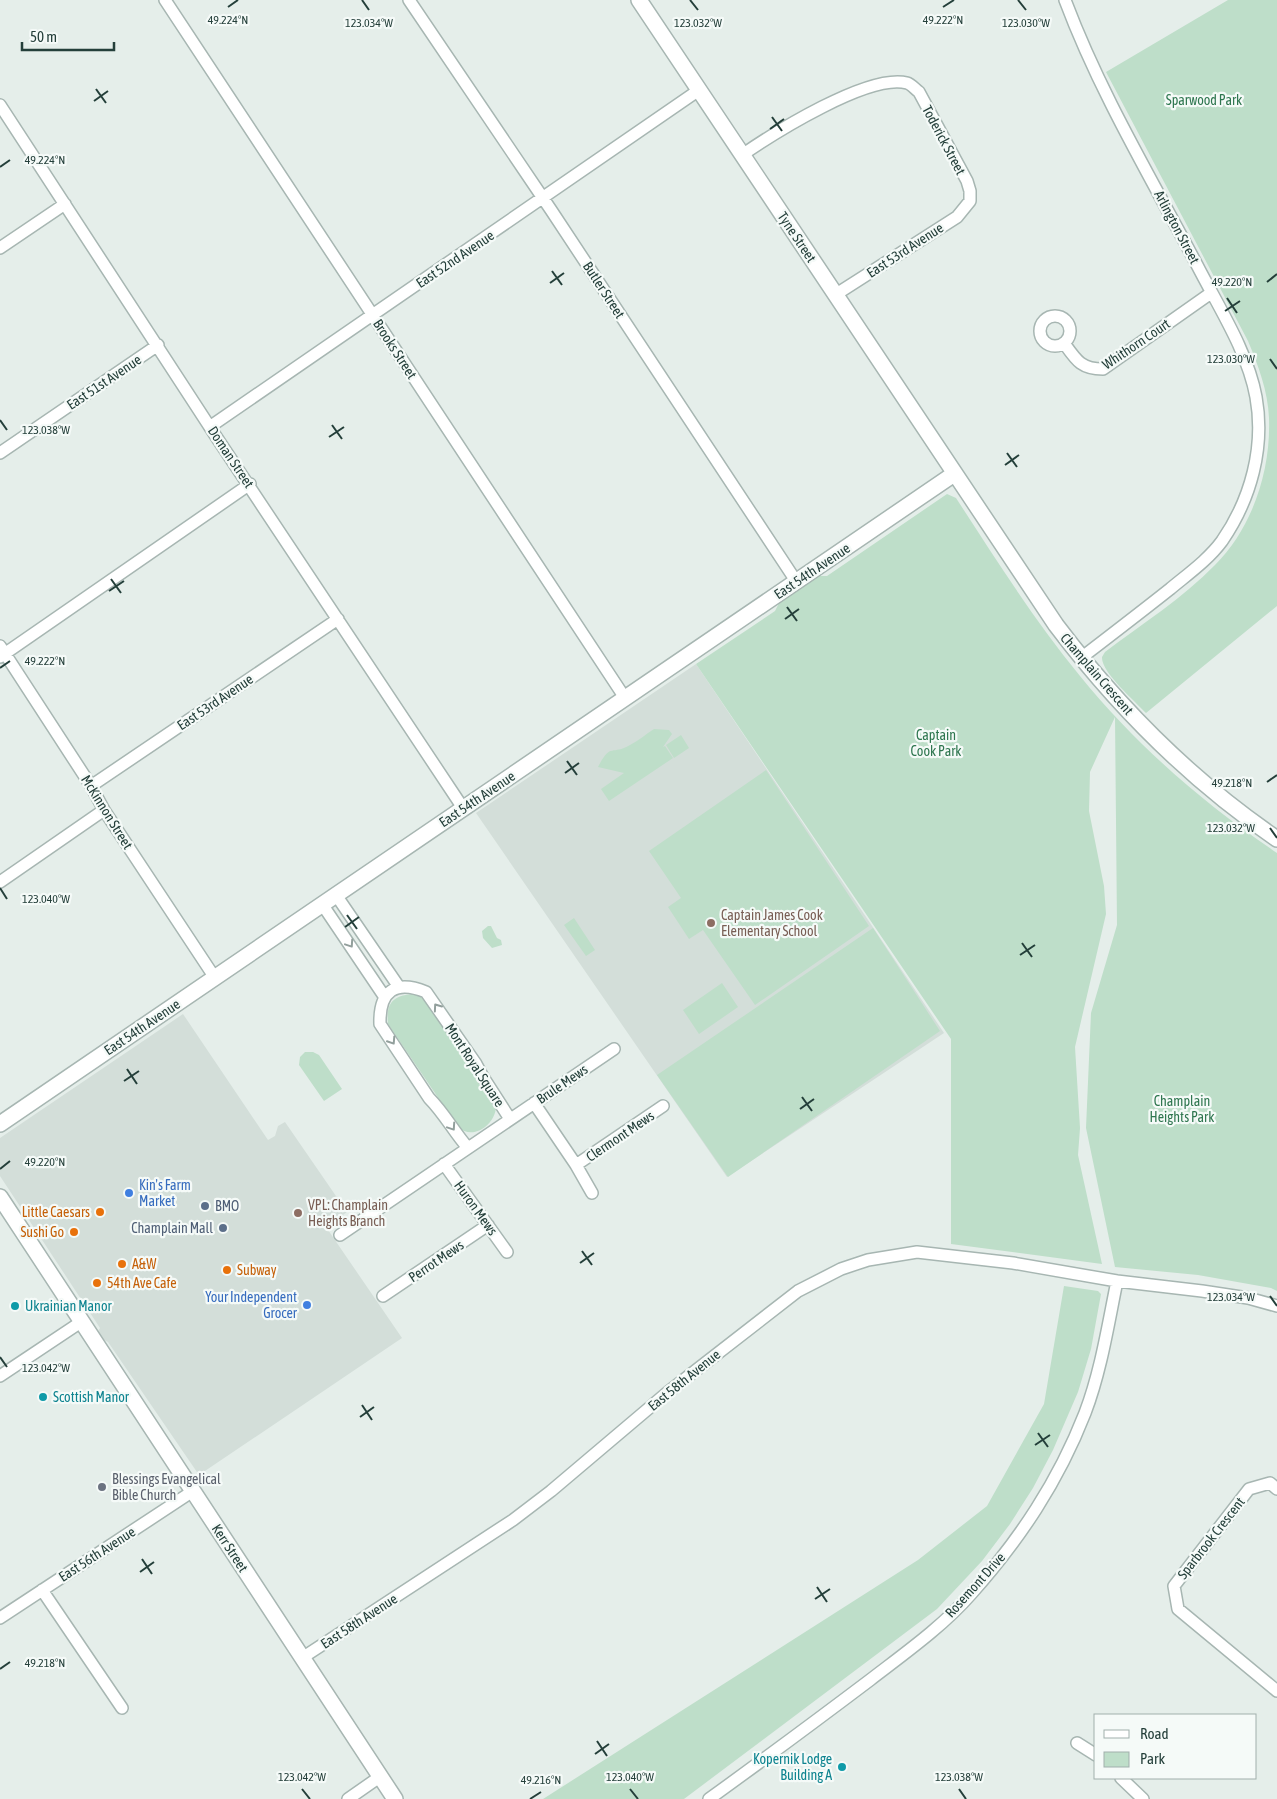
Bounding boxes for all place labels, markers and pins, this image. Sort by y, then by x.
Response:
place label: Captain James Cook Elementary School [721,907,823,939]
marker: Captain James Cook Elementary School [705,917,717,929]
place label: Kin's Farm Market [139,1177,191,1209]
marker: Kin's Farm Market [123,1187,135,1199]
place label: VPL: Champlain Heights Branch [308,1197,388,1229]
place label: BMO [215,1198,239,1214]
marker: BMO [199,1200,211,1212]
place label: Little Caesars [22,1204,90,1220]
marker: Little Caesars [94,1206,106,1218]
marker: VPL: Champlain Heights Branch [292,1207,304,1219]
place label: Champlain Mall [131,1220,213,1236]
marker: Champlain Mall [217,1222,229,1234]
place label: Sushi Go [20,1224,64,1240]
marker: Sushi Go [68,1226,80,1238]
place label: A&W [132,1256,157,1272]
marker: A&W [116,1258,128,1270]
place label: Subway [237,1262,277,1278]
marker: Subway [221,1264,233,1276]
place label: 54th Ave Cafe [107,1275,177,1291]
marker: 54th Ave Cafe [91,1277,103,1289]
place label: Your Independent Grocer [205,1289,298,1321]
place label: Ukrainian Manor [25,1298,112,1314]
marker: Your Independent Grocer [301,1299,313,1311]
marker: Ukrainian Manor [9,1300,21,1312]
place label: Scottish Manor [53,1389,130,1405]
marker: Scottish Manor [37,1391,49,1403]
place label: Blessings Evangelical Bible Church [112,1471,221,1503]
marker: Blessings Evangelical Bible Church [96,1481,108,1493]
place label: Kopernik Lodge Building A [753,1751,832,1783]
marker: Kopernik Lodge Building A [836,1761,848,1773]

